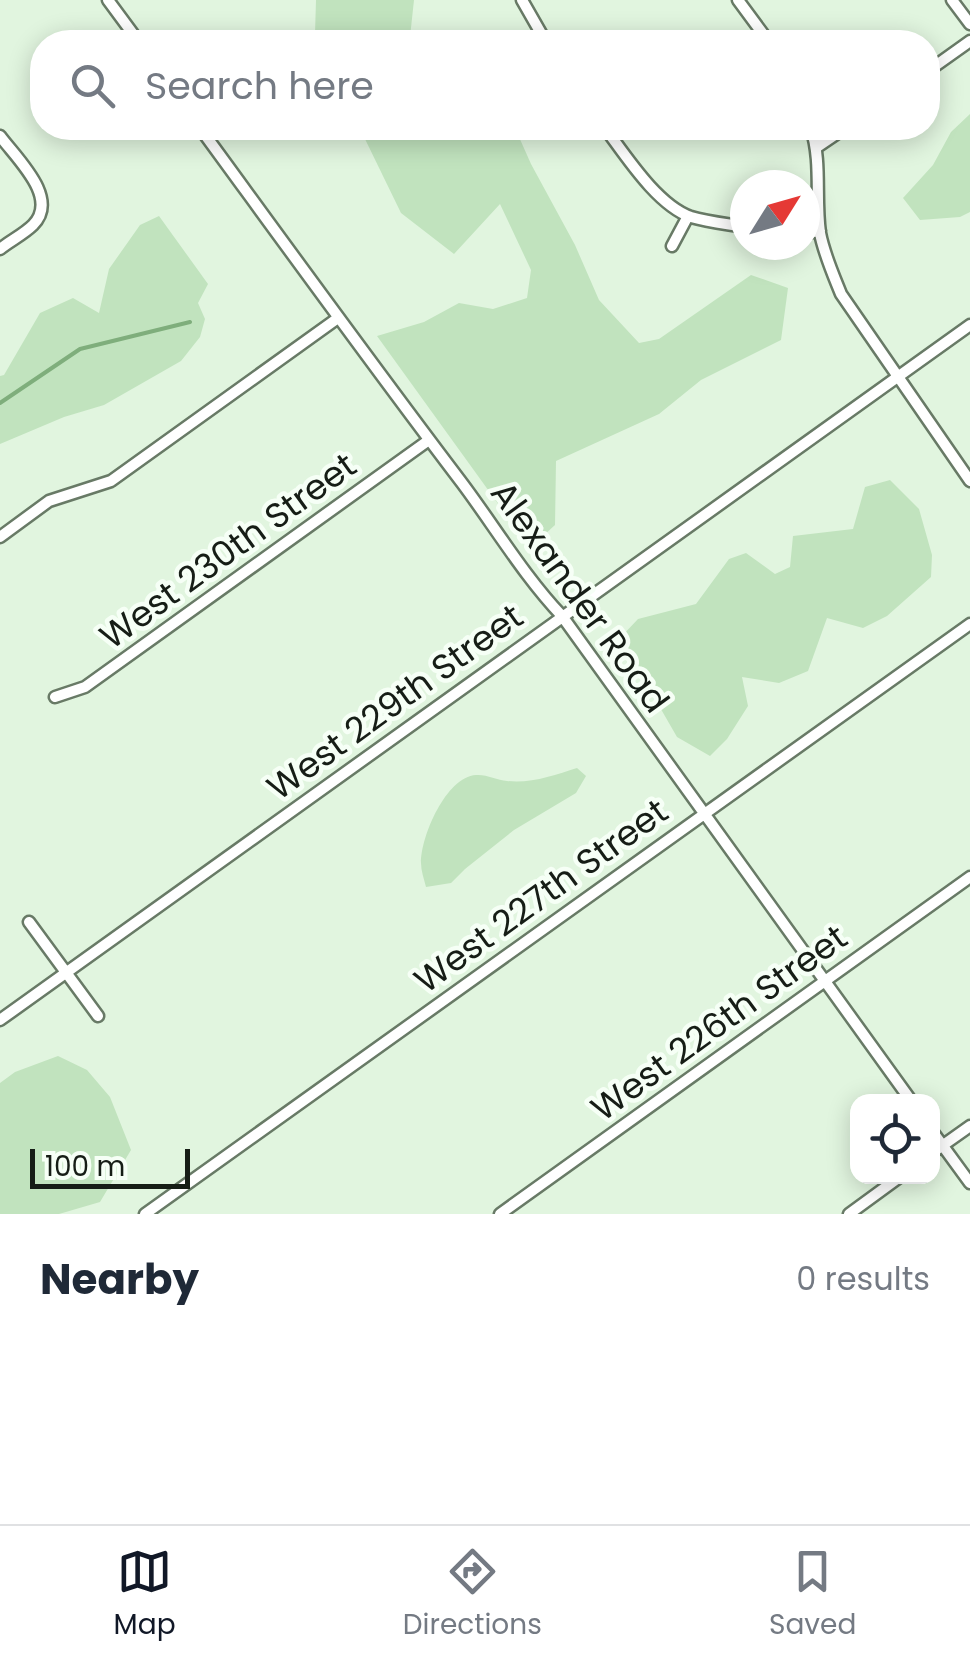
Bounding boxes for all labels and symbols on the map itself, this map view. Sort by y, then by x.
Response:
north arrow [730,170,820,260]
street label: West 230th Street [90,441,366,660]
street label: Alexander Road [480,471,681,723]
street label: West 229th Street [257,592,533,811]
street label: West 227th Street [404,787,677,1004]
street label: West 226th Street [581,913,857,1132]
scale bar [30,1144,190,1188]

